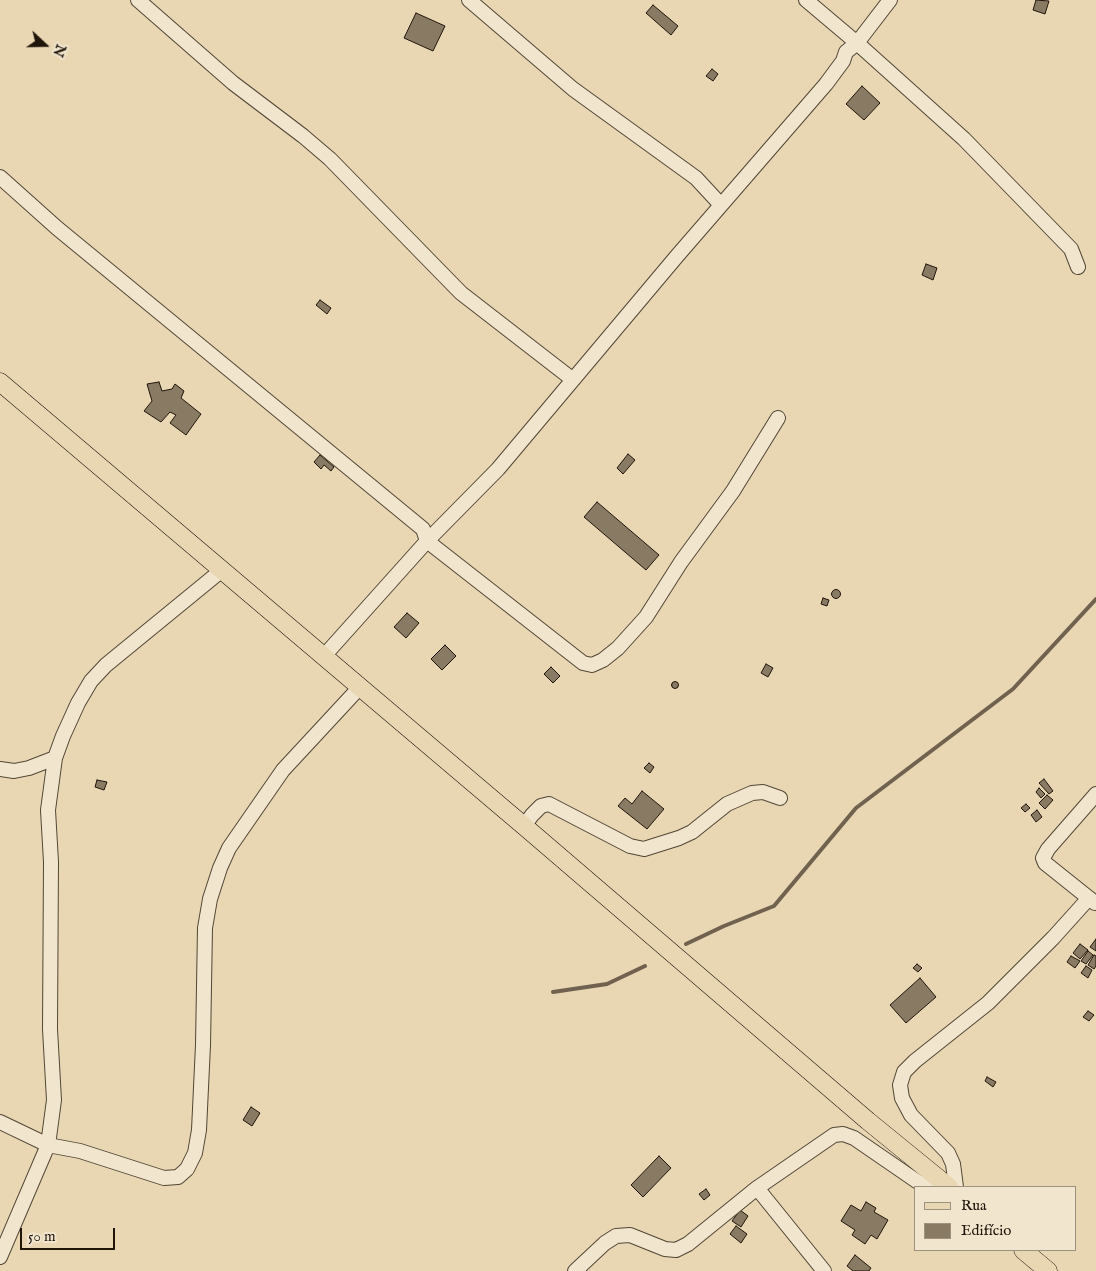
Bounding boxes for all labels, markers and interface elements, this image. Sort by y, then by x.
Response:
north arrow [20,20,70,70]
text: N [48,41,70,59]
legend [914,1186,1076,1251]
text: Rua [961,1196,987,1215]
scale bar [22,1218,118,1250]
text: Edifício [961,1221,1011,1240]
text: 50 m [28,1227,56,1246]

